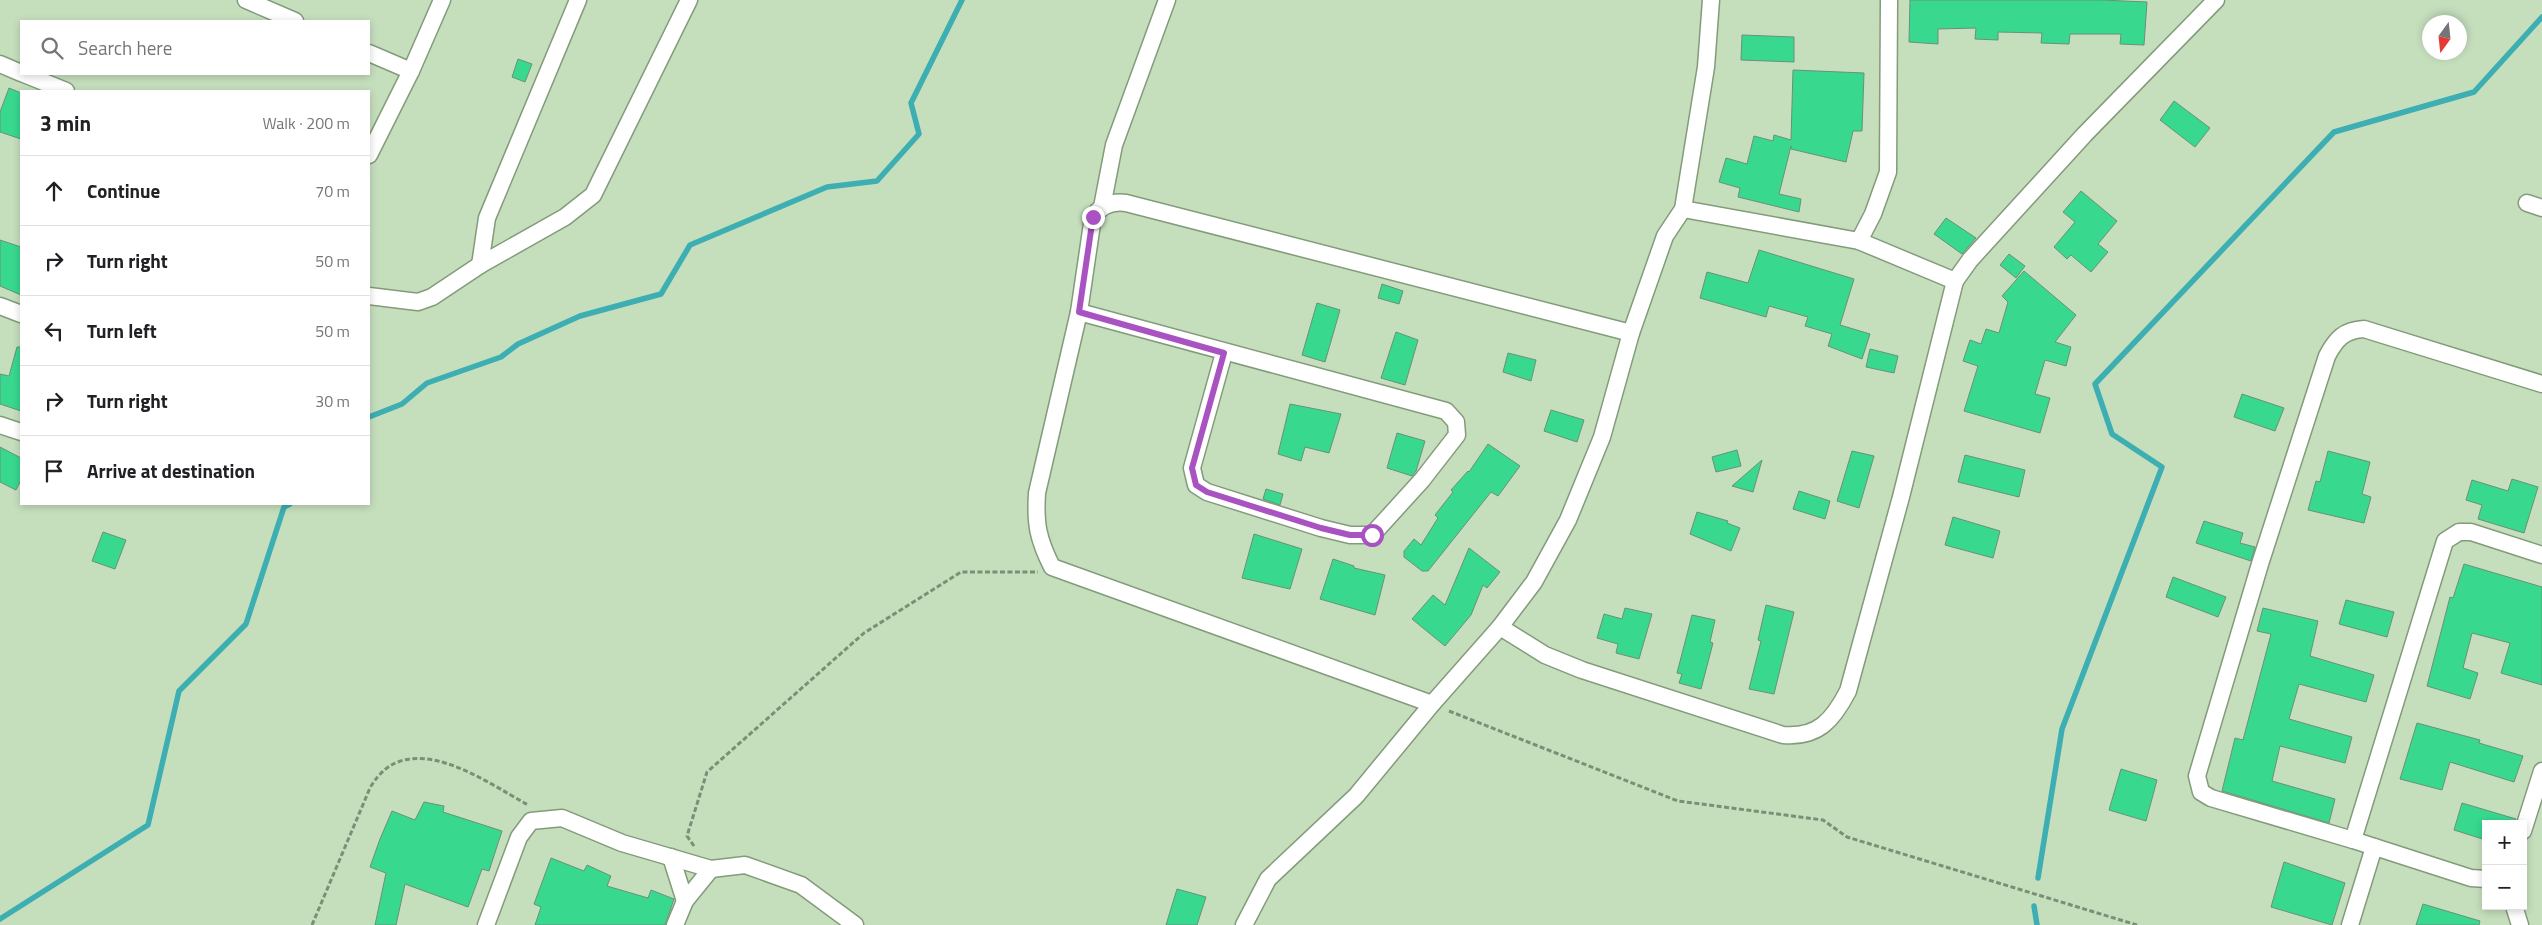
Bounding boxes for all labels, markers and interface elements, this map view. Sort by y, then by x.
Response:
north arrow [2422,15,2467,60]
search box [20,20,370,75]
text: Search here [78,33,172,62]
icon: search [38,34,66,62]
text: 3 min [40,107,91,139]
text: Walk · 200 m [262,111,350,135]
text: Continue [87,176,160,205]
icon: ahead [40,177,68,205]
text: 70 m [315,179,350,203]
route end [1082,206,1105,229]
text: Turn right [87,246,168,275]
icon: right [40,247,68,275]
text: 50 m [315,249,350,273]
text: Turn left [87,316,157,345]
icon: left [40,317,68,345]
text: 50 m [315,319,350,343]
text: Turn right [87,386,168,415]
icon: right [40,387,68,415]
text: 30 m [315,389,350,413]
text: Arrive at destination [87,456,255,485]
icon: arrive [40,457,68,485]
route start [1361,524,1384,547]
map controls [2482,820,2527,910]
button: + [2482,820,2527,865]
button: − [2482,865,2527,910]

